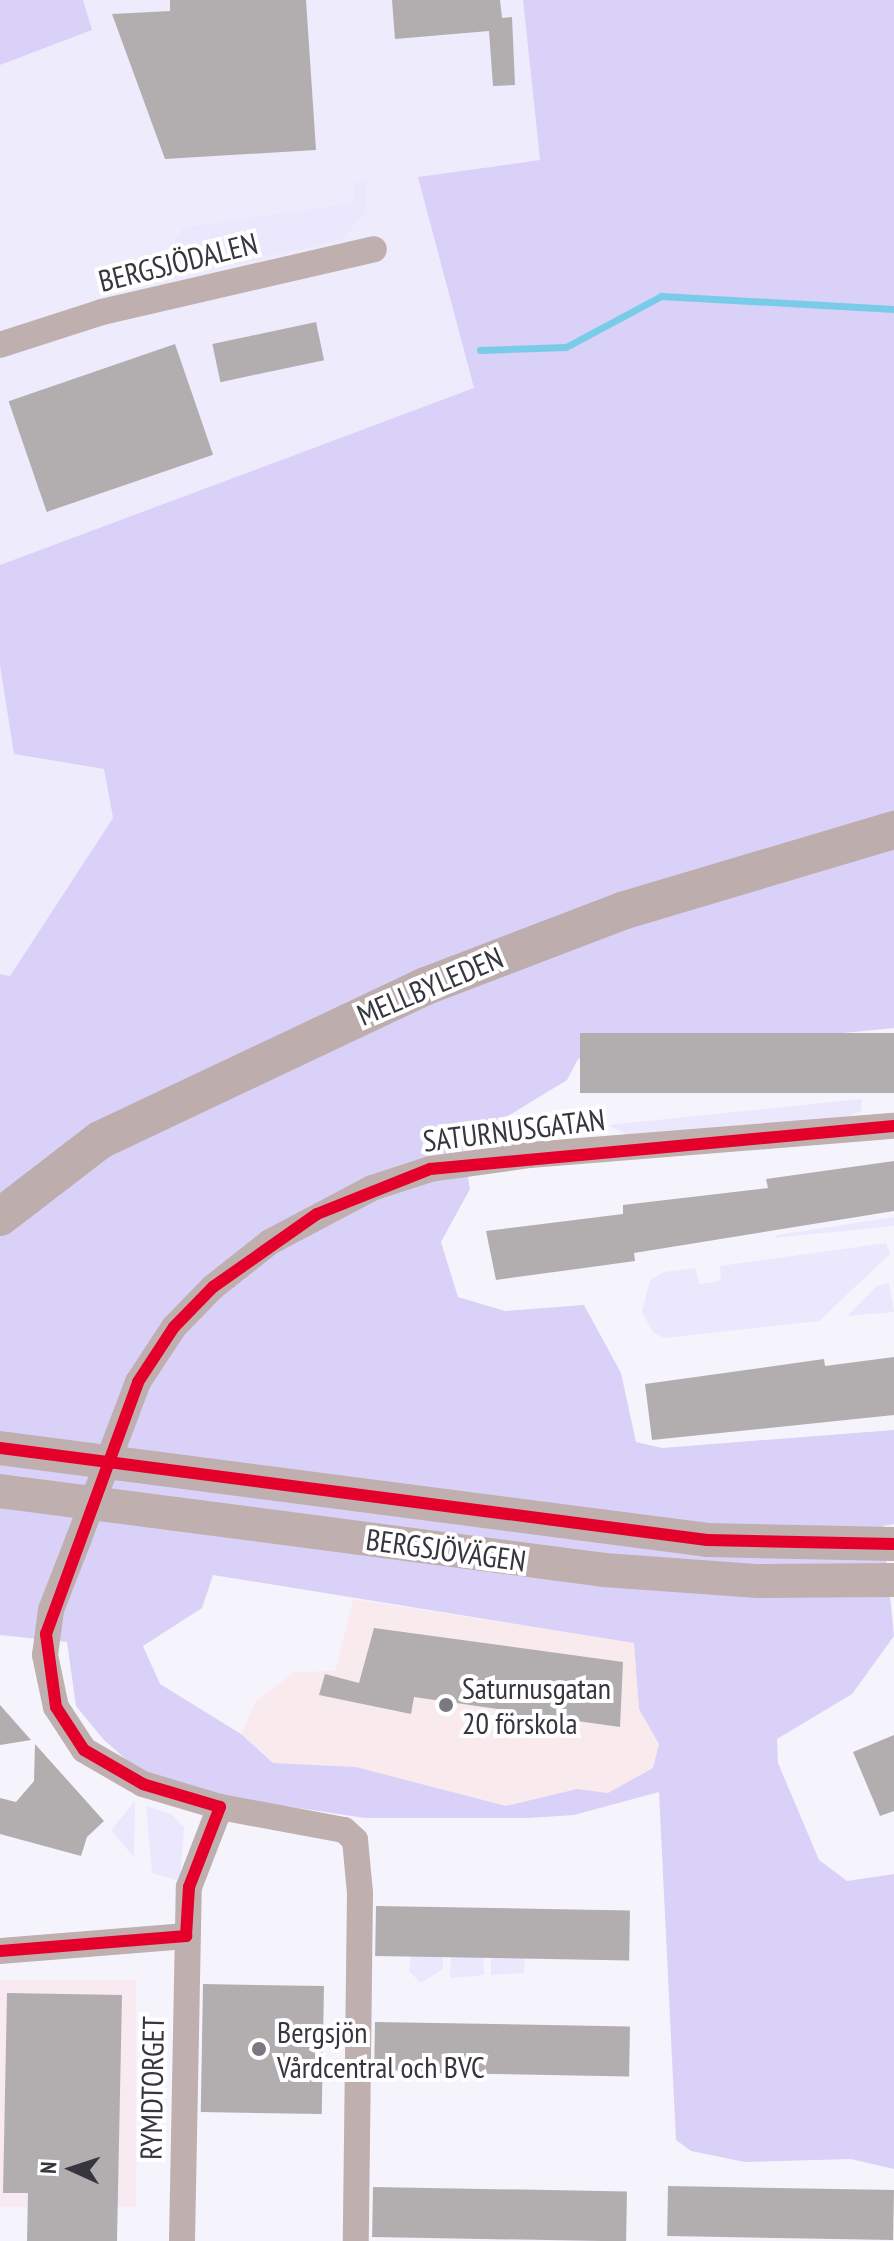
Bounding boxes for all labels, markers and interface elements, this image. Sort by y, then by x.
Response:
street label: BERGSJÖDALEN [95,225,261,299]
street label: MELLBYLEDEN [352,939,508,1033]
street label: SATURNUSGATAN [421,1101,607,1159]
street label: BERGSJÖVÄGEN [364,1521,528,1579]
place label: Saturnusgatan 20 förskola [462,1670,611,1740]
marker: Saturnusgatan 20 förskola [437,1696,455,1714]
place label: Bergsjön Vårdcentral och BVC [277,2014,485,2084]
street label: RYMDTORGET [133,2016,171,2160]
marker: Bergsjön Vårdcentral och BVC [248,2038,270,2060]
north arrow [32,2129,112,2209]
text: N [34,2161,62,2174]

